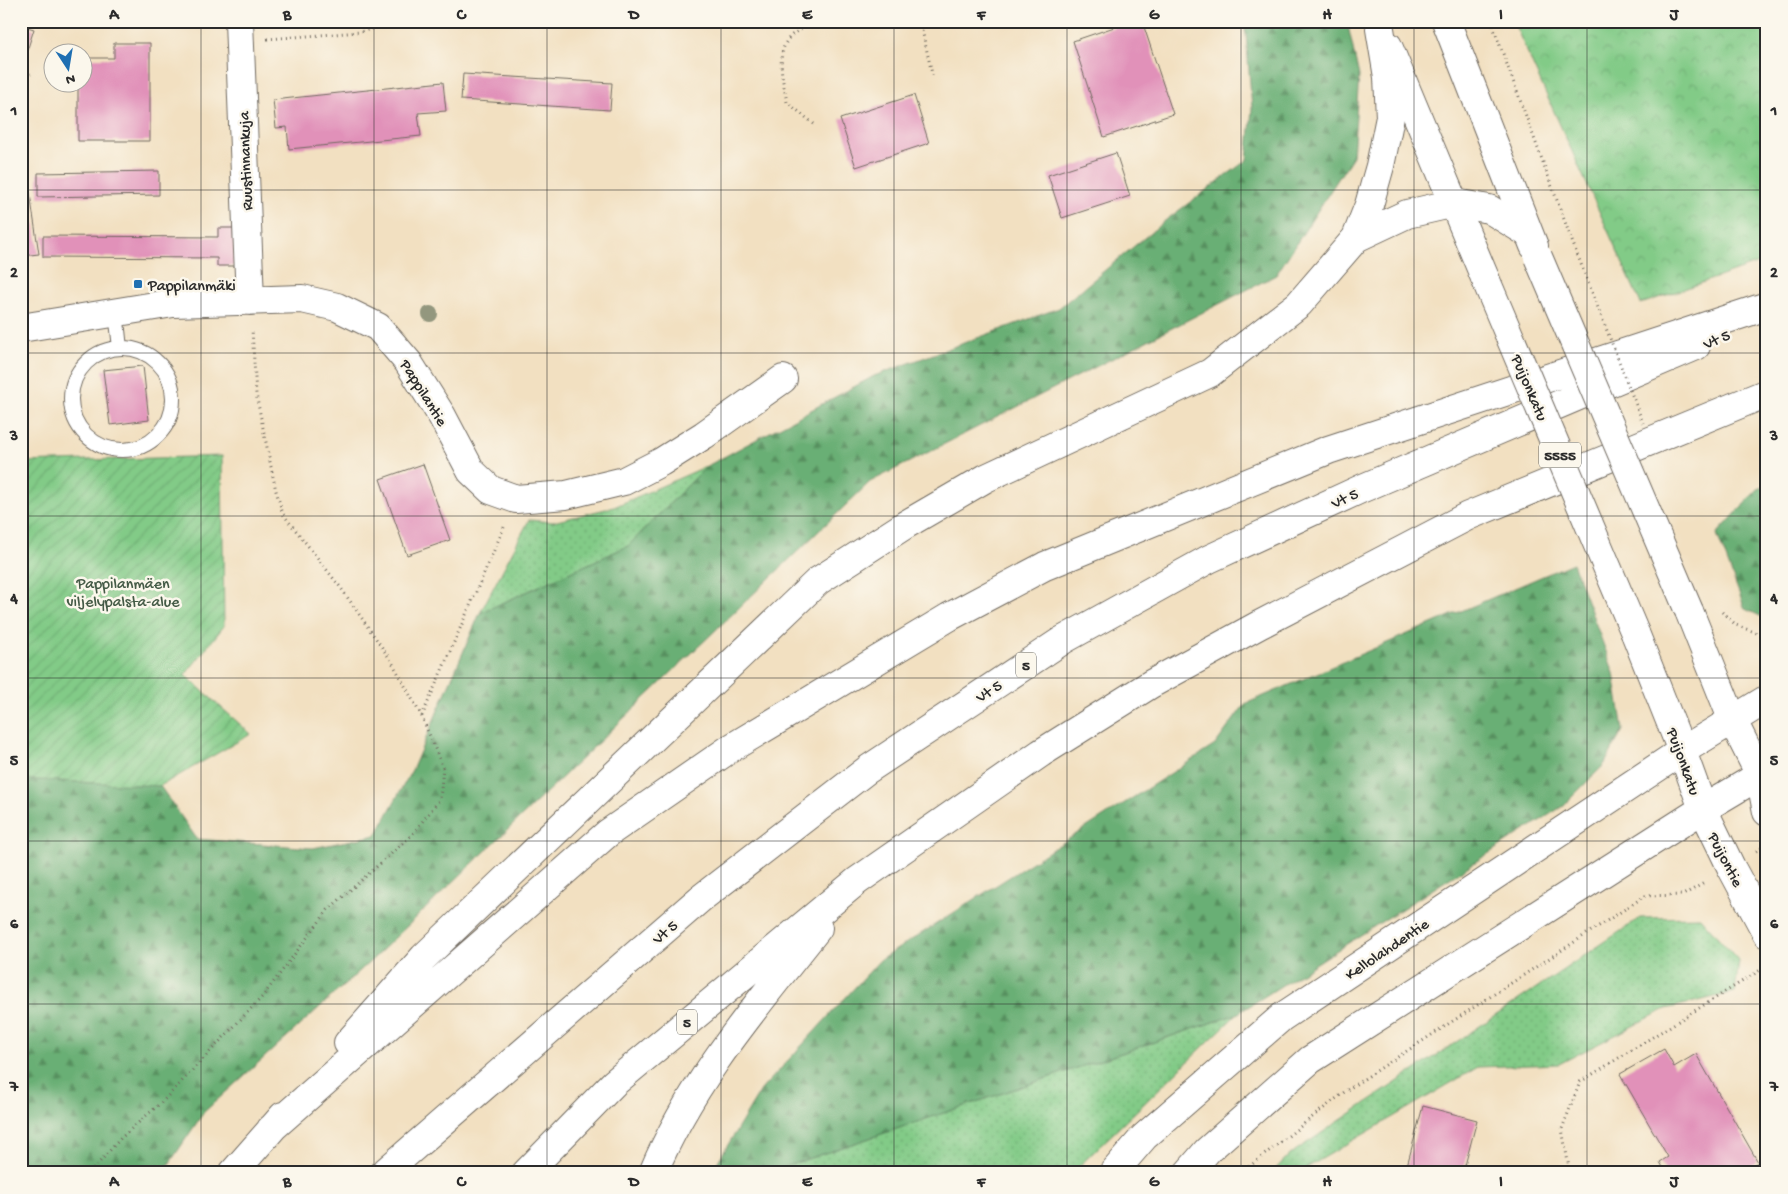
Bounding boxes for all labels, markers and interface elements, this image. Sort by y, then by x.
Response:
text: A [108,7,120,26]
text: B [282,7,292,26]
text: C [456,7,467,26]
text: D [627,7,640,26]
text: E [802,7,813,26]
text: F [976,7,987,26]
text: G [1149,7,1160,26]
text: H [1322,7,1332,26]
text: I [1499,7,1503,26]
text: J [1669,7,1680,26]
north arrow [42,42,92,92]
text: N [64,69,76,88]
text: 1 [10,103,17,122]
text: 1 [1770,103,1777,122]
street label: Ruustinnankuja [236,110,259,211]
text: 2 [10,265,18,284]
text: 2 [1770,265,1778,284]
marker: Pappilanmäki [132,278,144,290]
place label: Pappilanmäki [147,278,236,297]
street label: Vt 5 [1700,327,1734,356]
street label: Puijonkatu [1505,351,1550,425]
street label: Pappilantie [394,356,450,431]
text: 3 [9,428,18,447]
text: 3 [1769,428,1778,447]
road number: 5555 [1539,442,1581,468]
street label: Vt 5 [1328,486,1362,515]
park label: Pappilanmäen viljelypalsta-alue [66,576,180,613]
text: 4 [9,591,18,610]
text: 4 [1769,591,1778,610]
road number: 5 [1016,652,1036,678]
street label: Vt 5 [972,677,1007,709]
street label: Puijonkatu [1660,725,1703,799]
text: 5 [10,753,19,772]
text: 5 [1770,753,1779,772]
street label: Puijontie [1702,829,1746,892]
text: 6 [10,916,19,935]
street label: Kellolahdentie [1342,916,1434,986]
text: 6 [1770,916,1779,935]
street label: Vt 5 [649,917,683,951]
road number: 5 [677,1010,697,1034]
text: 7 [9,1079,19,1098]
text: 7 [1769,1079,1779,1098]
text: A [108,1174,120,1193]
text: B [282,1174,292,1193]
text: C [456,1174,467,1193]
text: D [627,1174,640,1193]
text: E [802,1174,813,1193]
text: F [976,1174,987,1193]
text: G [1149,1174,1160,1193]
text: H [1322,1174,1332,1193]
text: I [1499,1174,1503,1193]
text: J [1669,1174,1680,1193]

